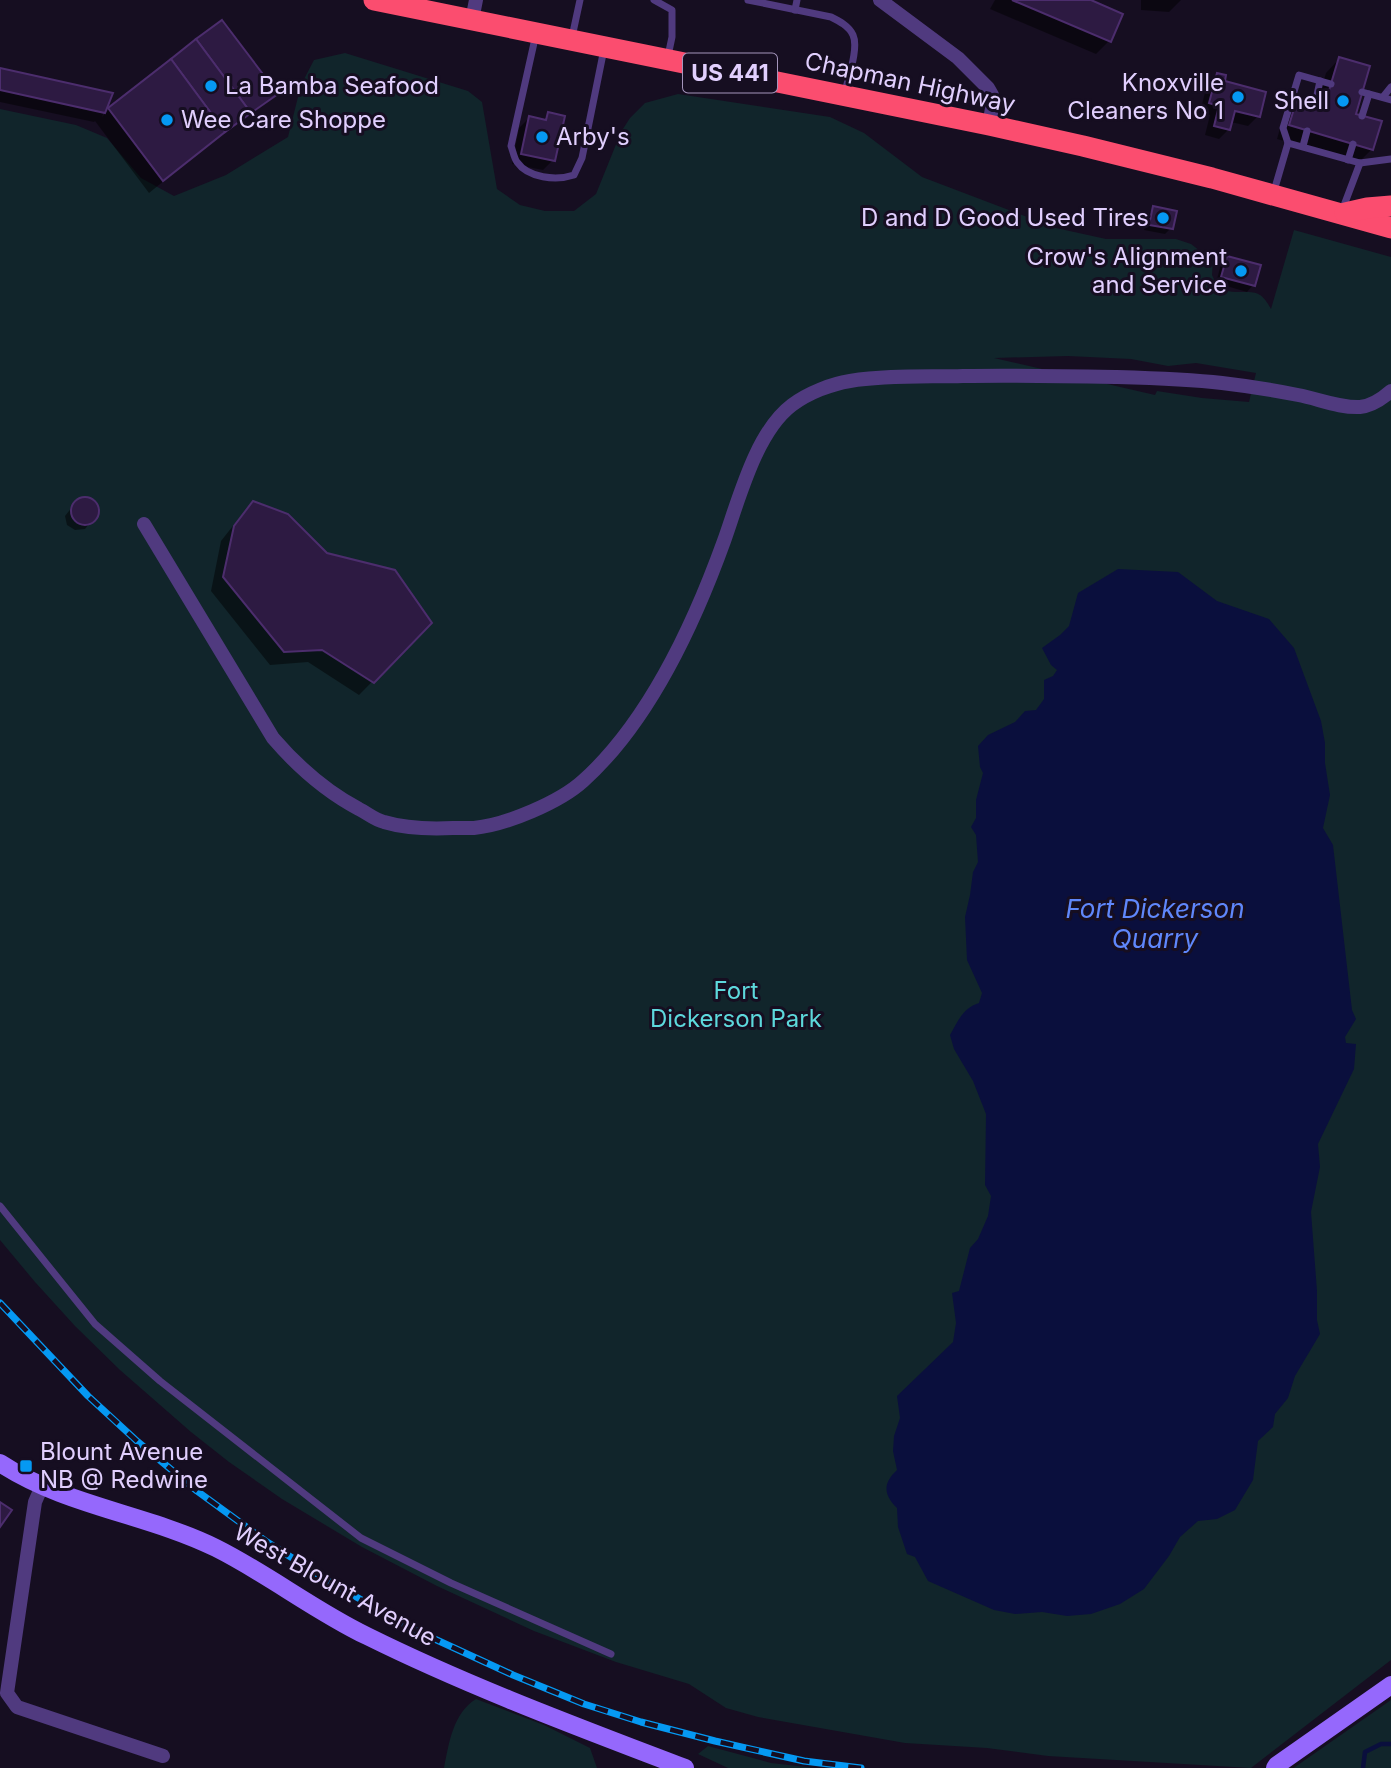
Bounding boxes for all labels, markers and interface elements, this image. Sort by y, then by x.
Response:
street label: Chapman Highway [802,46,1018,119]
road number: US 441 [683,54,777,92]
place label: Knoxville Cleaners No 1 [1067,68,1224,125]
place label: La Bamba Seafood [225,71,439,100]
marker: La Bamba Seafood [203,78,219,94]
place label: Shell [1274,86,1329,115]
marker: Knoxville Cleaners No 1 [1230,89,1246,105]
marker: Shell [1335,93,1351,109]
place label: Wee Care Shoppe [181,105,386,134]
marker: Wee Care Shoppe [159,112,175,128]
place label: Arby's [556,122,630,151]
marker: Arby's [534,129,550,145]
place label: D and D Good Used Tires [861,203,1149,232]
marker: D and D Good Used Tires [1155,210,1171,226]
place label: Crow's Alignment and Service [1026,242,1227,299]
marker: Crow's Alignment and Service [1233,263,1249,279]
water label: Fort Dickerson Quarry [1065,893,1245,954]
park label: Fort Dickerson Park [650,976,822,1033]
place label: Blount Avenue NB @ Redwine [40,1437,208,1494]
marker: Blount Avenue NB @ Redwine [18,1458,34,1474]
street label: West Blount Avenue [229,1517,441,1652]

